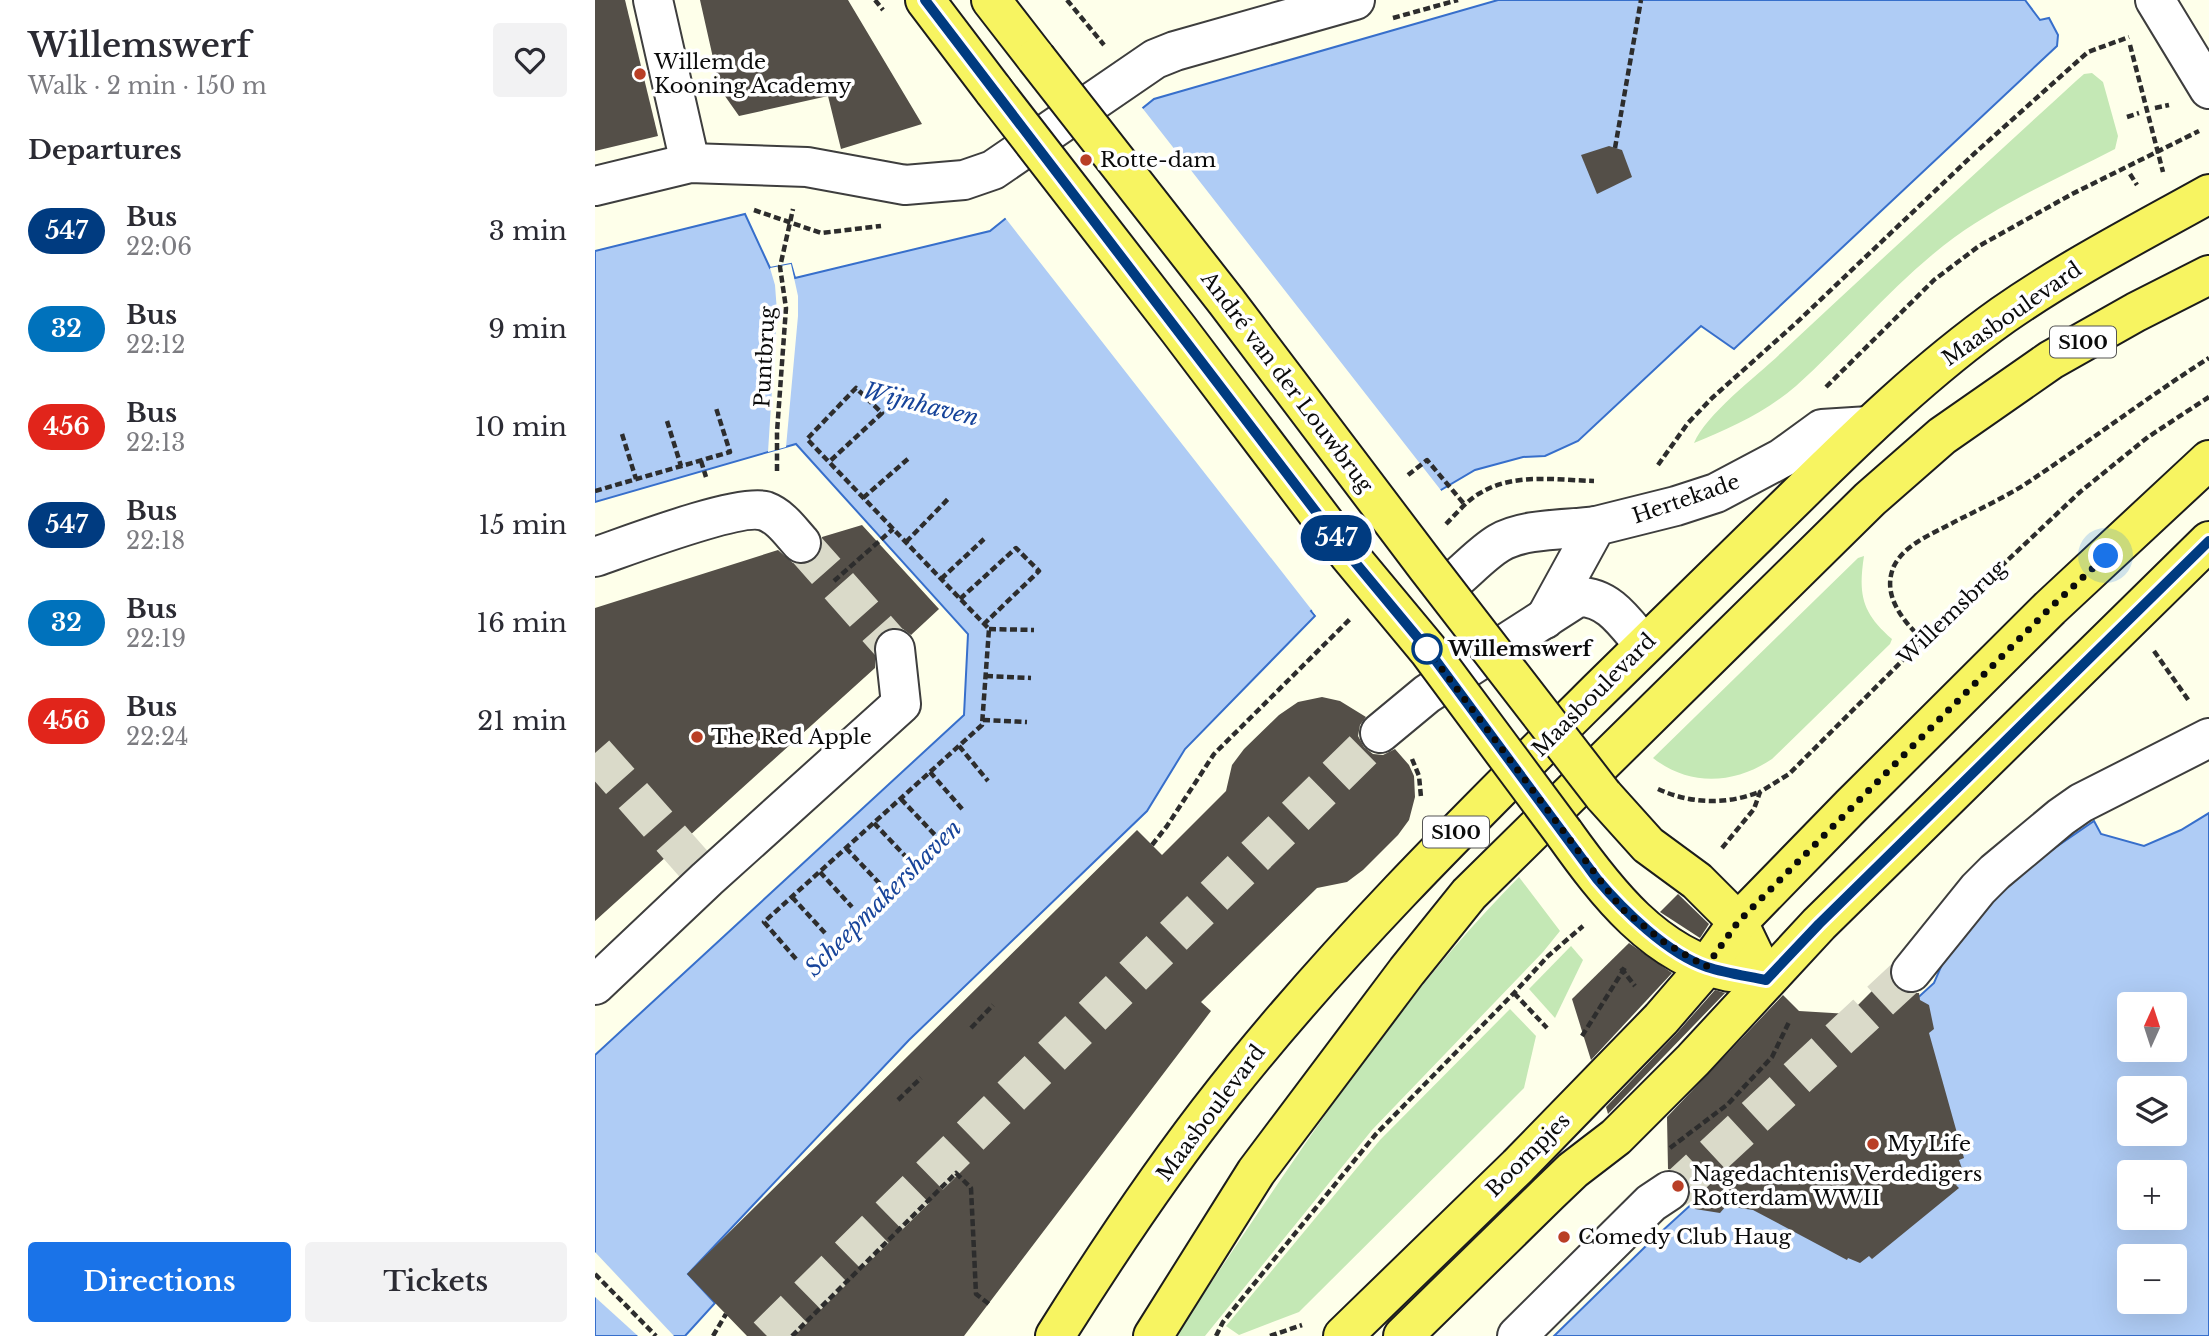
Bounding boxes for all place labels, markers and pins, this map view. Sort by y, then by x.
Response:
place label: Willem de Kooning Academy [653,49,852,99]
marker: Willem de Kooning Academy [632,66,648,82]
place label: Rotte-dam [1100,147,1217,173]
marker: Rotte-dam [1078,152,1094,168]
marker: Willemswerf [1412,634,1442,664]
place label: Willemswerf [1447,636,1594,662]
place label: The Red Apple [711,724,872,750]
marker: The Red Apple [689,729,705,745]
place label: My Life [1887,1131,1971,1157]
marker: My Life [1865,1136,1881,1152]
place label: Nagedachtenis Verdedigers Rotterdam WWII [1692,1161,1982,1211]
marker: Nagedachtenis Verdedigers Rotterdam WWII [1670,1178,1686,1194]
place label: Comedy Club Haug [1578,1224,1792,1250]
marker: Comedy Club Haug [1556,1229,1572,1245]

